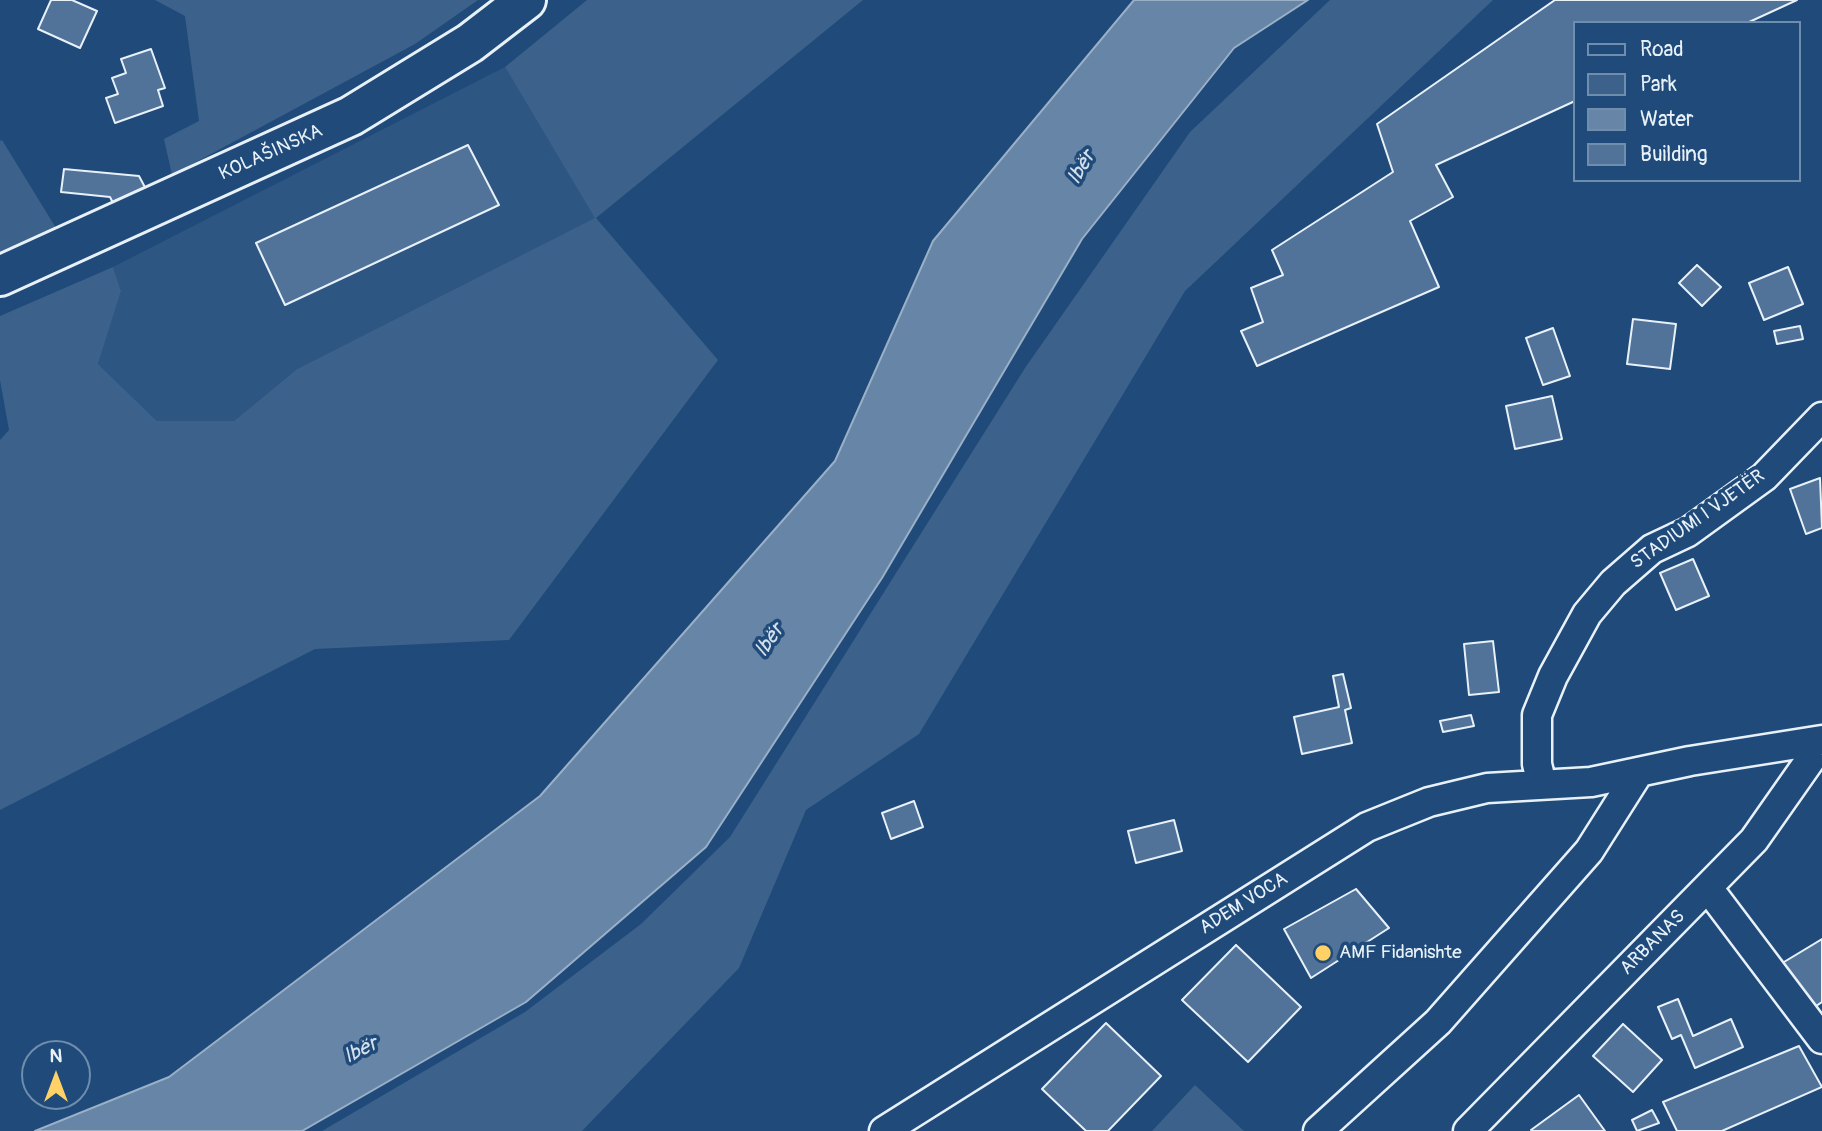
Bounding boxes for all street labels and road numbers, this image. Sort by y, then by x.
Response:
street label: KOLAŠINSKA [216,120,326,186]
street label: STADIUMI I VJETËR [1627,465,1769,575]
street label: ADEM VOCA [1196,868,1292,940]
street label: ARBANAS [1616,906,1690,980]

